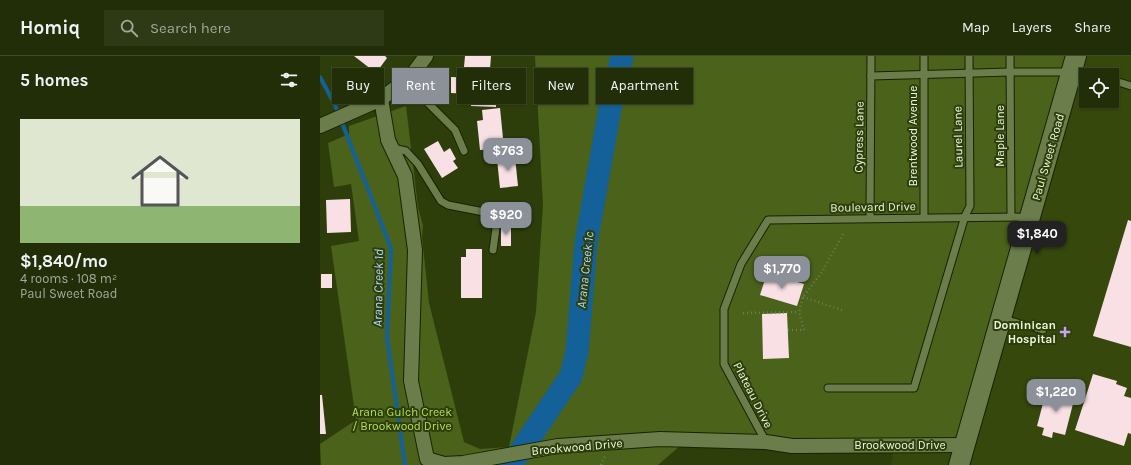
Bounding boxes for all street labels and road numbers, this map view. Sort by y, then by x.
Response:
street label: Brentwood Avenue [906,86,920,186]
street label: Cypress Lane [851,101,867,173]
street label: Maple Lane [993,105,1007,167]
street label: Laurel Lane [950,106,966,168]
street label: Paul Sweet Road [1029,112,1067,202]
street label: Boulevard Drive [830,199,916,215]
street label: Plateau Drive [730,360,776,430]
street label: Brookwood Drive [531,436,623,458]
street label: Brookwood Drive [854,438,946,452]

